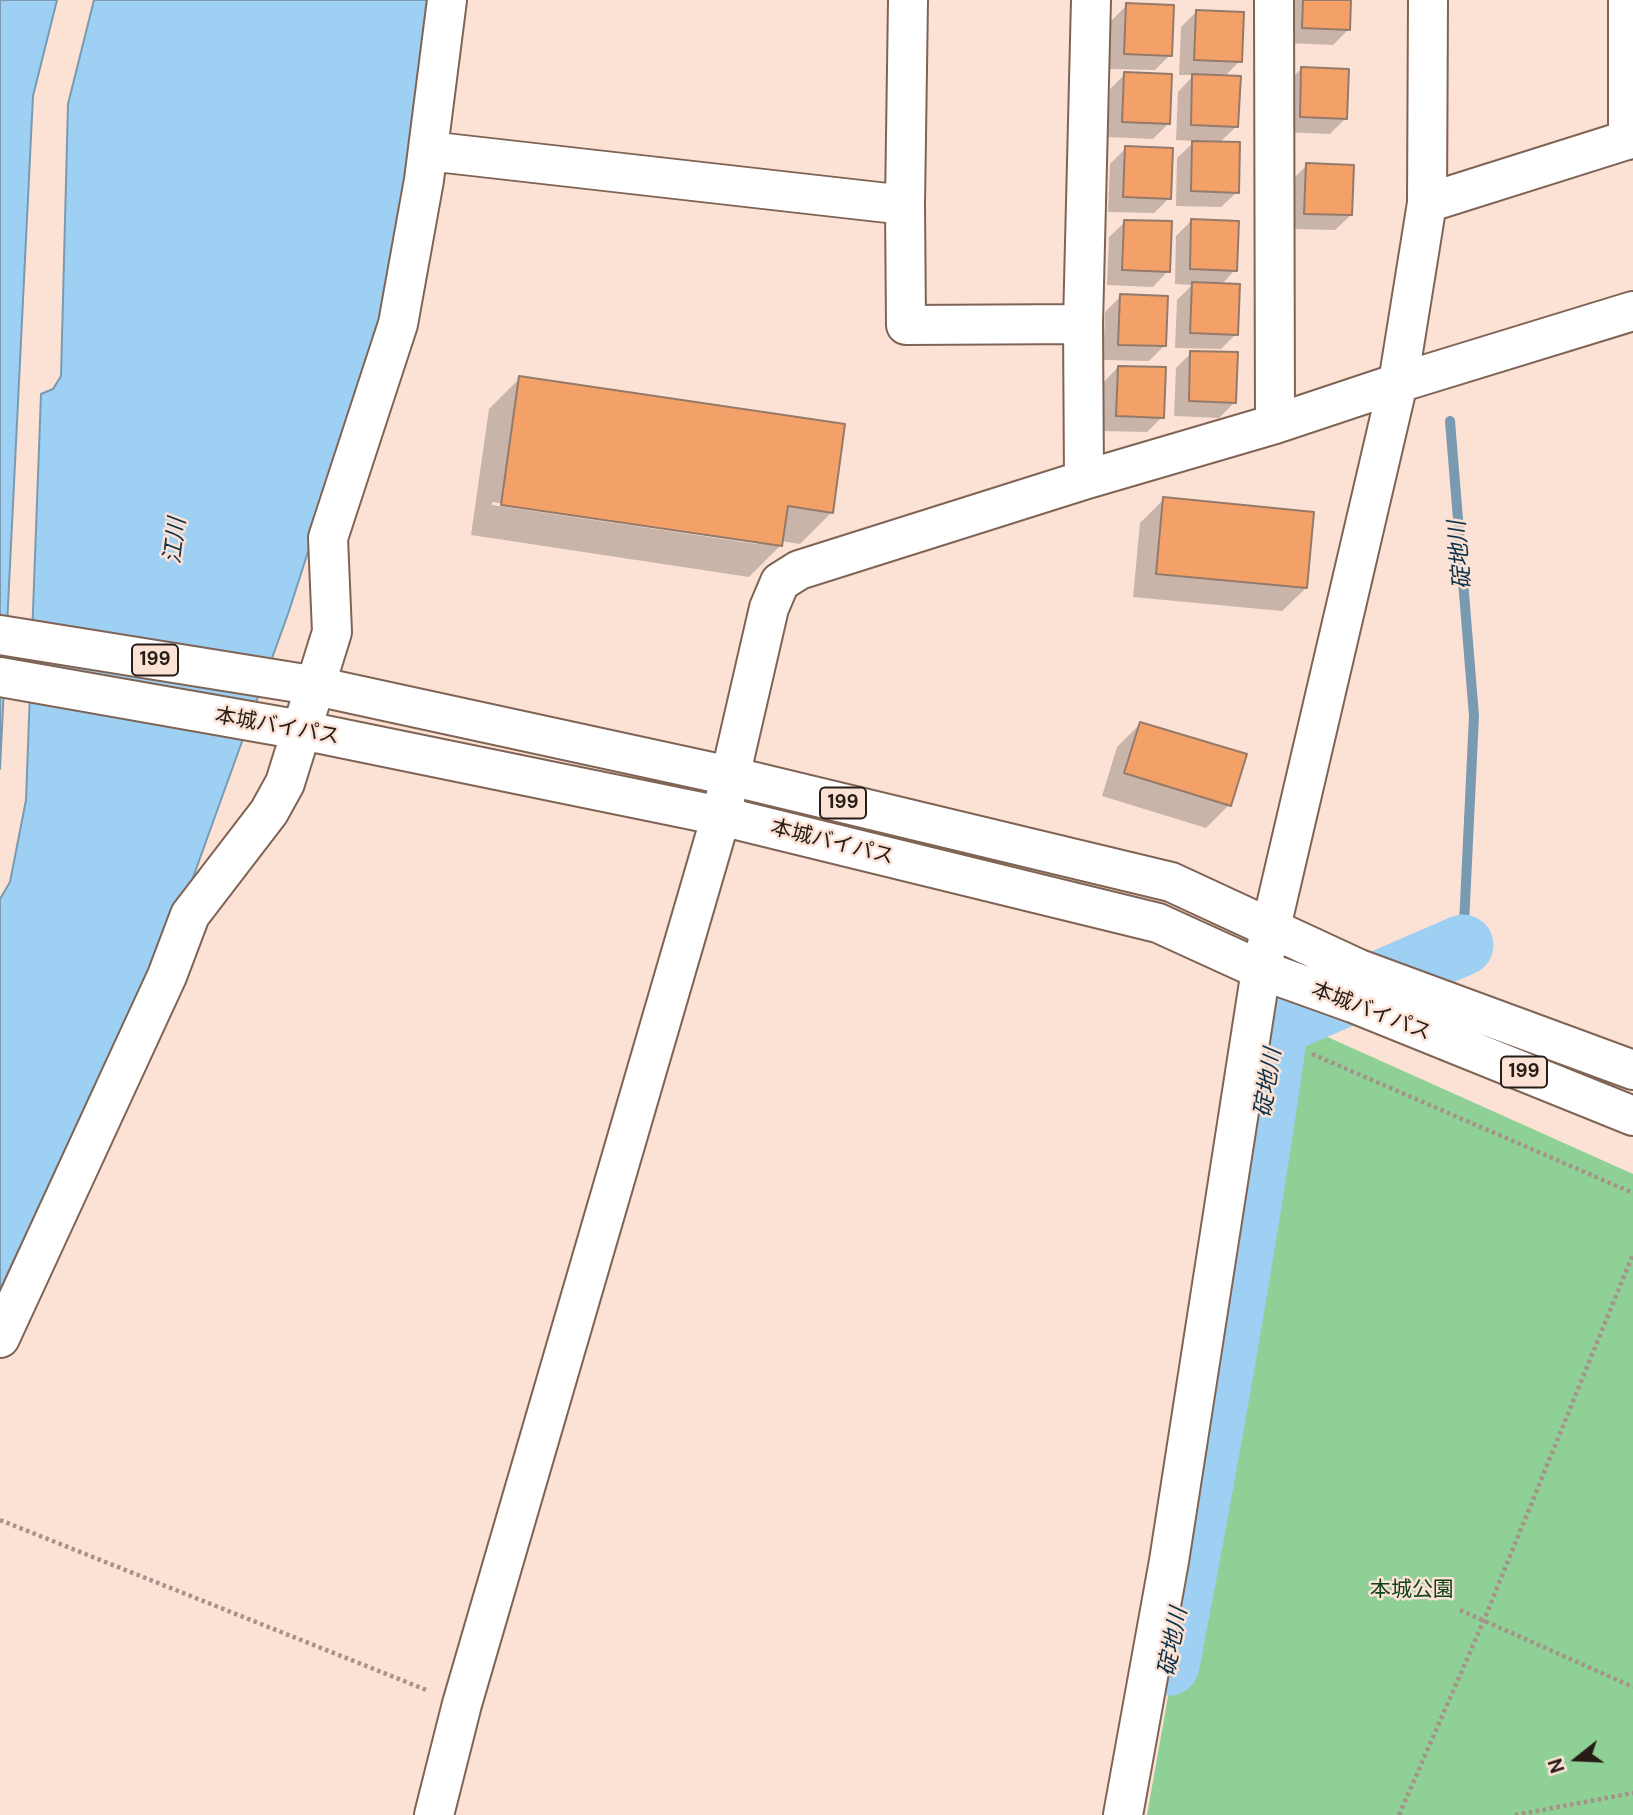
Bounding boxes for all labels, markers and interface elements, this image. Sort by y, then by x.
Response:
water label: 江川 [159,516,193,566]
water label: 碇地川 [1444,519,1478,591]
road number: 199 [132,645,178,676]
street label: 本城バイパス [213,704,341,750]
road number: 199 [820,788,866,818]
street label: 本城バイパス [768,816,896,870]
street label: 本城バイパス [1308,978,1434,1046]
water label: 碇地川 [1250,1047,1288,1119]
road number: 199 [1501,1056,1547,1088]
park label: 本城公園 [1370,1577,1454,1603]
water label: 碇地川 [1154,1606,1194,1678]
north arrow [1542,1724,1612,1794]
text: N [1543,1755,1571,1776]

